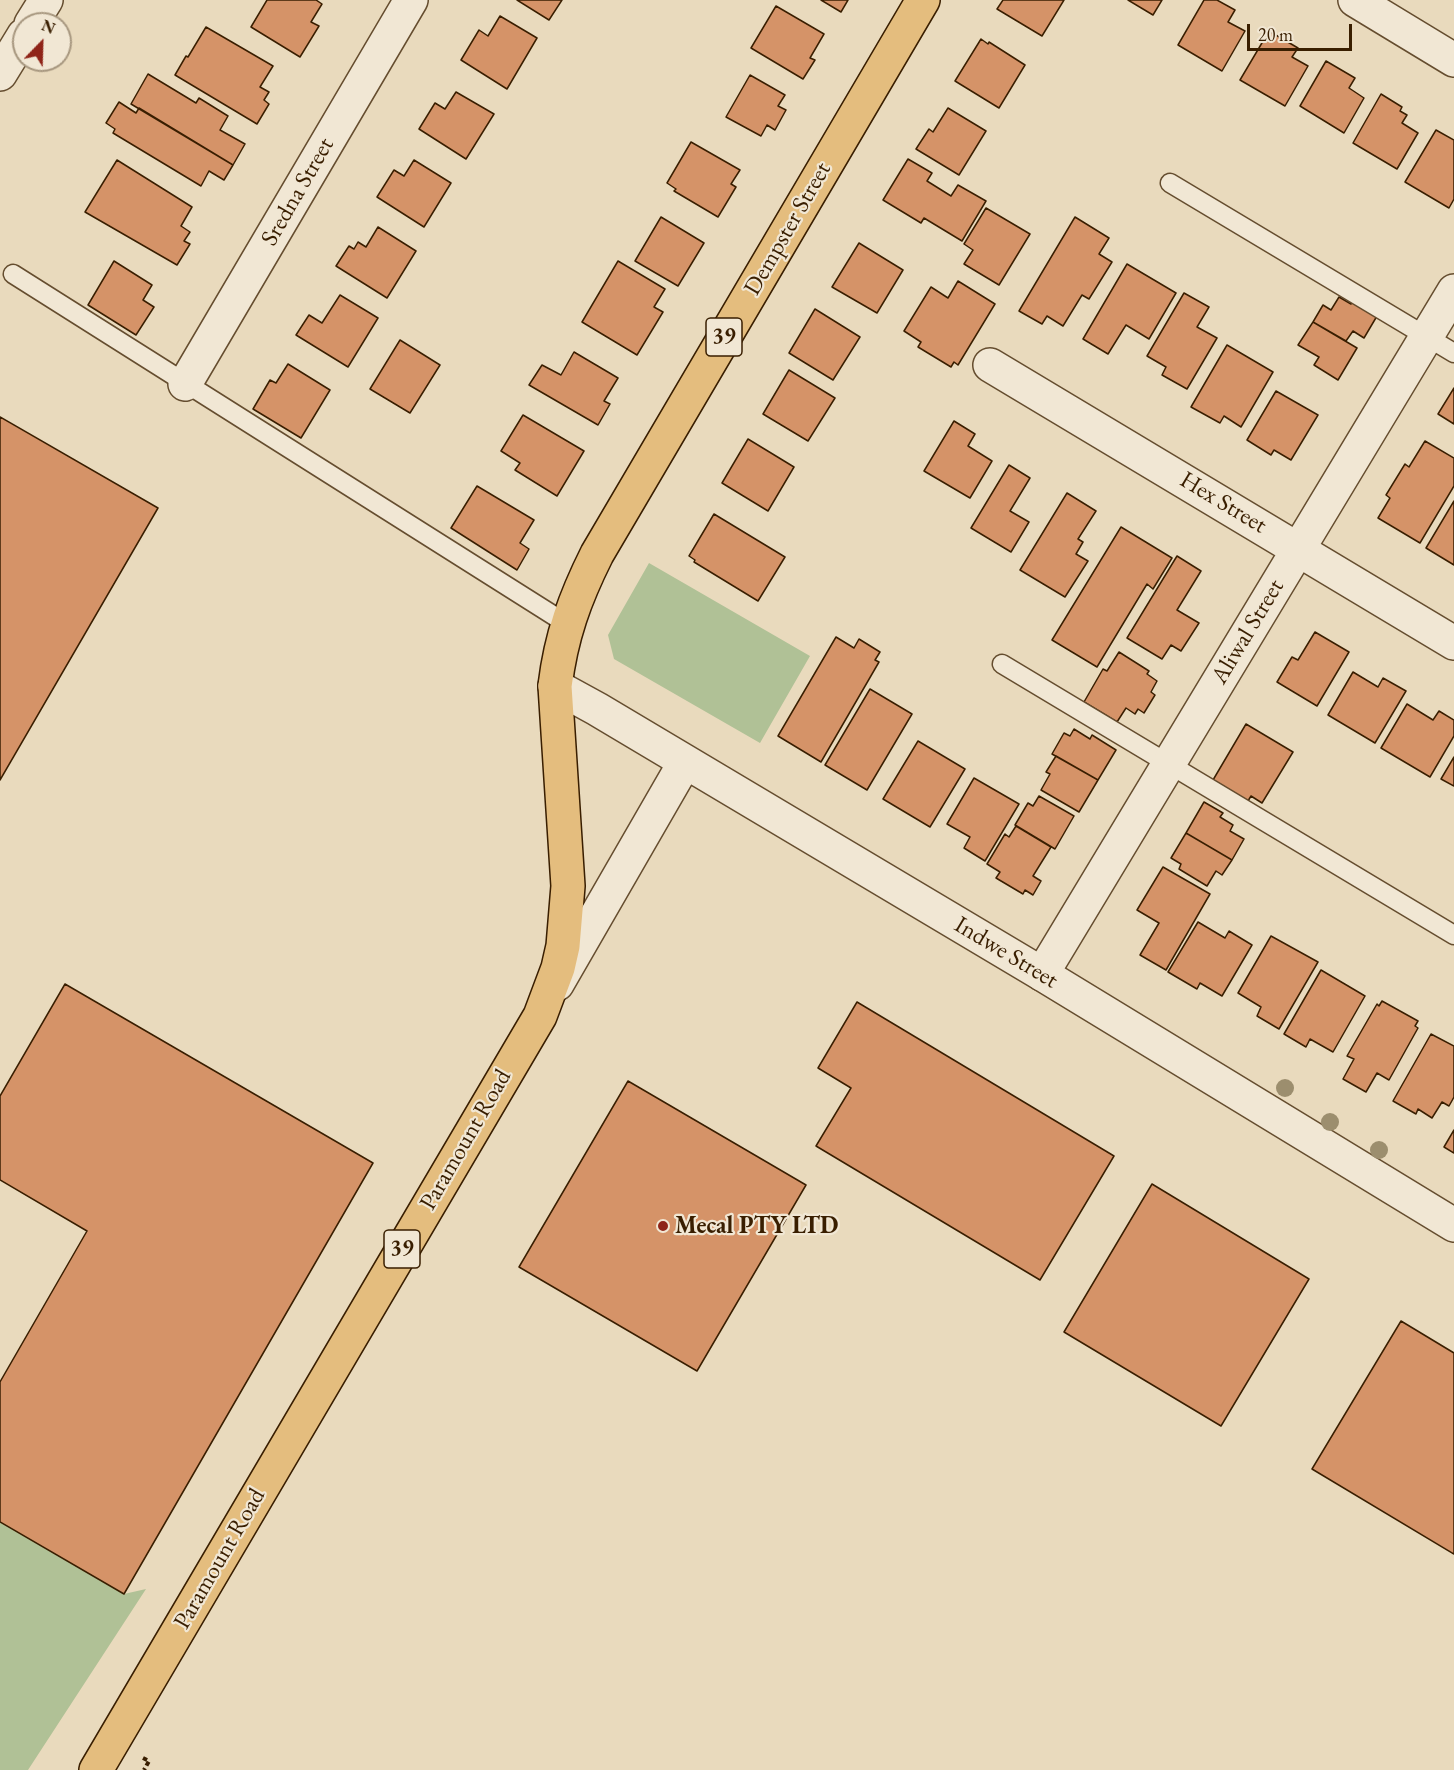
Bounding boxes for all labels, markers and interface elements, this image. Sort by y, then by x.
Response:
north arrow [12,12,72,72]
scale bar [1250,12,1355,50]
text: N [38,15,59,39]
text: 20 m [1258,23,1293,46]
street label: Sredna Street [255,133,341,251]
street label: Dempster Street [738,157,838,301]
road number: 39 [706,318,742,356]
street label: Hex Street [1174,466,1272,540]
street label: Aliwal Street [1205,574,1291,690]
street label: Indwe Street [949,911,1063,995]
street label: Paramount Road [414,1065,518,1215]
place label: Mecal PTY LTD [675,1212,838,1240]
marker: Mecal PTY LTD [656,1219,670,1233]
road number: 39 [384,1230,420,1268]
street label: Paramount Road [168,1484,272,1634]

